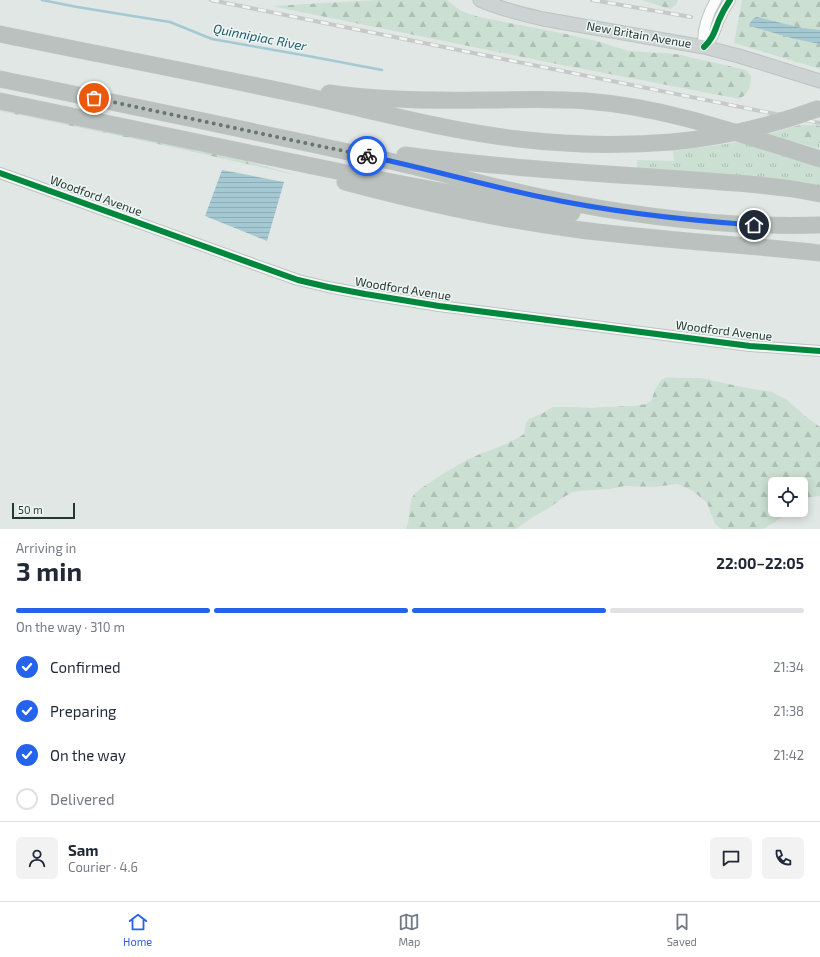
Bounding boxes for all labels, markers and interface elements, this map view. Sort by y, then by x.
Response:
street label: New Britain Avenue [586,18,693,50]
water label: Quinnipiac River [212,20,309,54]
pin [77,81,111,115]
icon: bag [83,87,105,109]
courier [347,136,387,176]
icon: bike [356,145,378,167]
street label: Woodford Avenue [48,172,144,218]
pin [737,208,771,242]
icon: home [743,214,765,236]
street label: Woodford Avenue [354,274,452,303]
street label: Woodford Avenue [675,317,773,343]
map controls [768,477,808,517]
button: locate [768,477,808,517]
scale bar [12,501,75,520]
text: 50 m [18,503,43,516]
text: Arriving in [16,540,76,556]
text: 22:00–22:05 [716,554,804,572]
text: 3 min [16,555,82,586]
text: On the way · 310 m [16,619,125,635]
icon: check [16,656,38,678]
text: Confirmed [50,658,121,676]
text: 21:34 [773,659,804,675]
icon: check [16,700,38,722]
text: Preparing [50,702,116,720]
text: 21:38 [773,703,804,719]
icon: check [16,744,38,766]
text: On the way [50,746,126,764]
text: 21:42 [773,747,804,763]
text: Delivered [50,790,115,808]
button: person [16,837,58,879]
button: chat [710,837,752,879]
button: phone [762,837,804,879]
text: Sam [68,841,99,859]
text: Courier · 4.6 [68,859,138,875]
tab: Home [123,911,152,948]
tab: Map [398,911,421,948]
tab: Saved [667,911,697,948]

